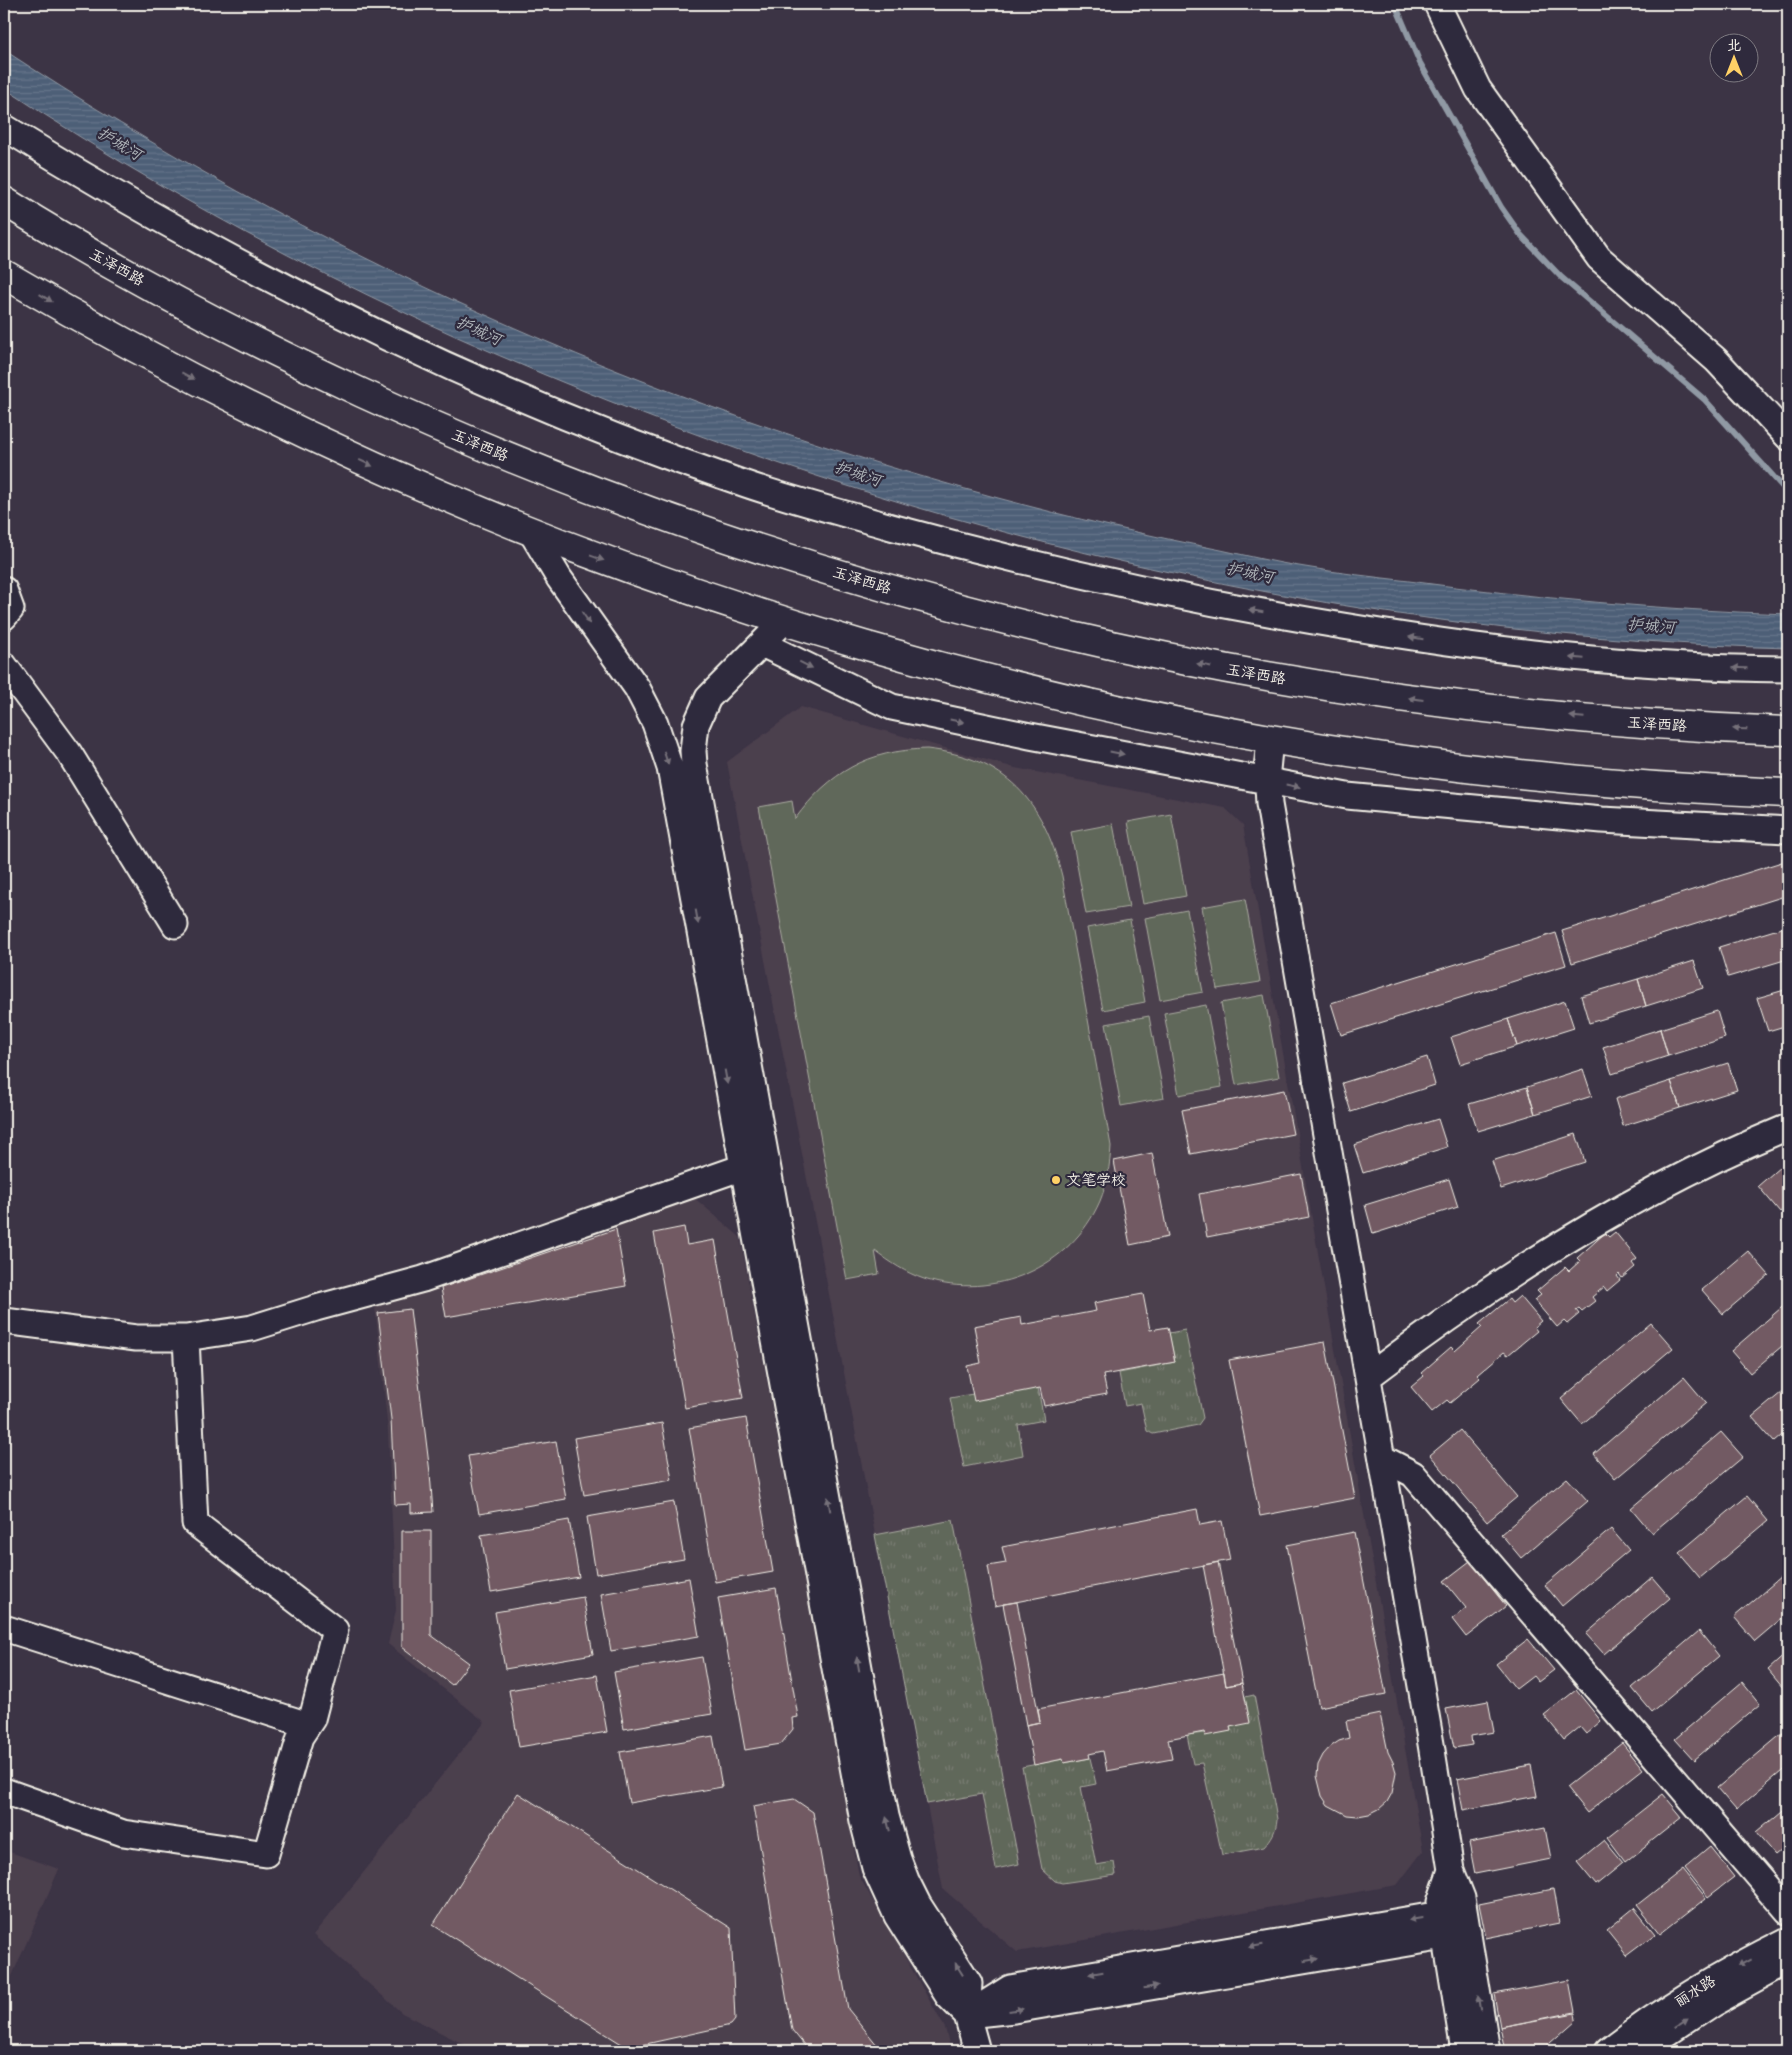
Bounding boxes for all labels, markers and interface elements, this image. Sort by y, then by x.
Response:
north arrow [1710,32,1760,82]
text: 北 [1727,37,1741,54]
water label: 护城河 [94,124,147,165]
street label: 玉泽西路 [86,245,148,289]
one-way arrow [39,294,52,303]
water label: 护城河 [453,313,507,350]
one-way arrow [181,372,195,381]
street label: 玉泽西路 [449,425,511,465]
water label: 护城河 [832,458,886,491]
one-way arrow [359,459,373,467]
one-way arrow [590,554,605,562]
water label: 护城河 [1224,559,1278,587]
street label: 玉泽西路 [831,563,893,597]
one-way arrow [1247,607,1263,615]
one-way arrow [581,611,591,625]
water label: 护城河 [1626,615,1678,637]
one-way arrow [1408,634,1424,642]
one-way arrow [1569,653,1585,661]
one-way arrow [1195,660,1211,668]
street label: 玉泽西路 [1225,660,1287,688]
one-way arrow [799,661,813,669]
one-way arrow [1731,663,1747,671]
one-way arrow [1408,695,1424,703]
one-way arrow [1569,713,1585,721]
street label: 玉泽西路 [1626,713,1688,735]
one-way arrow [950,717,966,725]
one-way arrow [1731,725,1747,733]
one-way arrow [1109,749,1125,757]
one-way arrow [663,750,671,765]
one-way arrow [1286,782,1301,790]
one-way arrow [694,909,702,925]
one-way arrow [723,1069,731,1085]
place label: 文笔学校 [1066,1171,1126,1189]
marker: 文笔学校 [1050,1174,1062,1186]
one-way arrow [825,1496,833,1512]
one-way arrow [854,1656,862,1672]
one-way arrow [884,1817,892,1832]
one-way arrow [1408,1915,1424,1923]
one-way arrow [1247,1943,1263,1951]
one-way arrow [1303,1955,1319,1963]
one-way arrow [1738,1958,1751,1967]
one-way arrow [955,1962,964,1975]
one-way arrow [1087,1970,1103,1978]
street label: 丽水路 [1671,1971,1719,2011]
one-way arrow [1143,1982,1159,1990]
one-way arrow [1475,1995,1483,2011]
one-way arrow [1008,2006,1024,2014]
one-way arrow [1674,2019,1688,2028]

